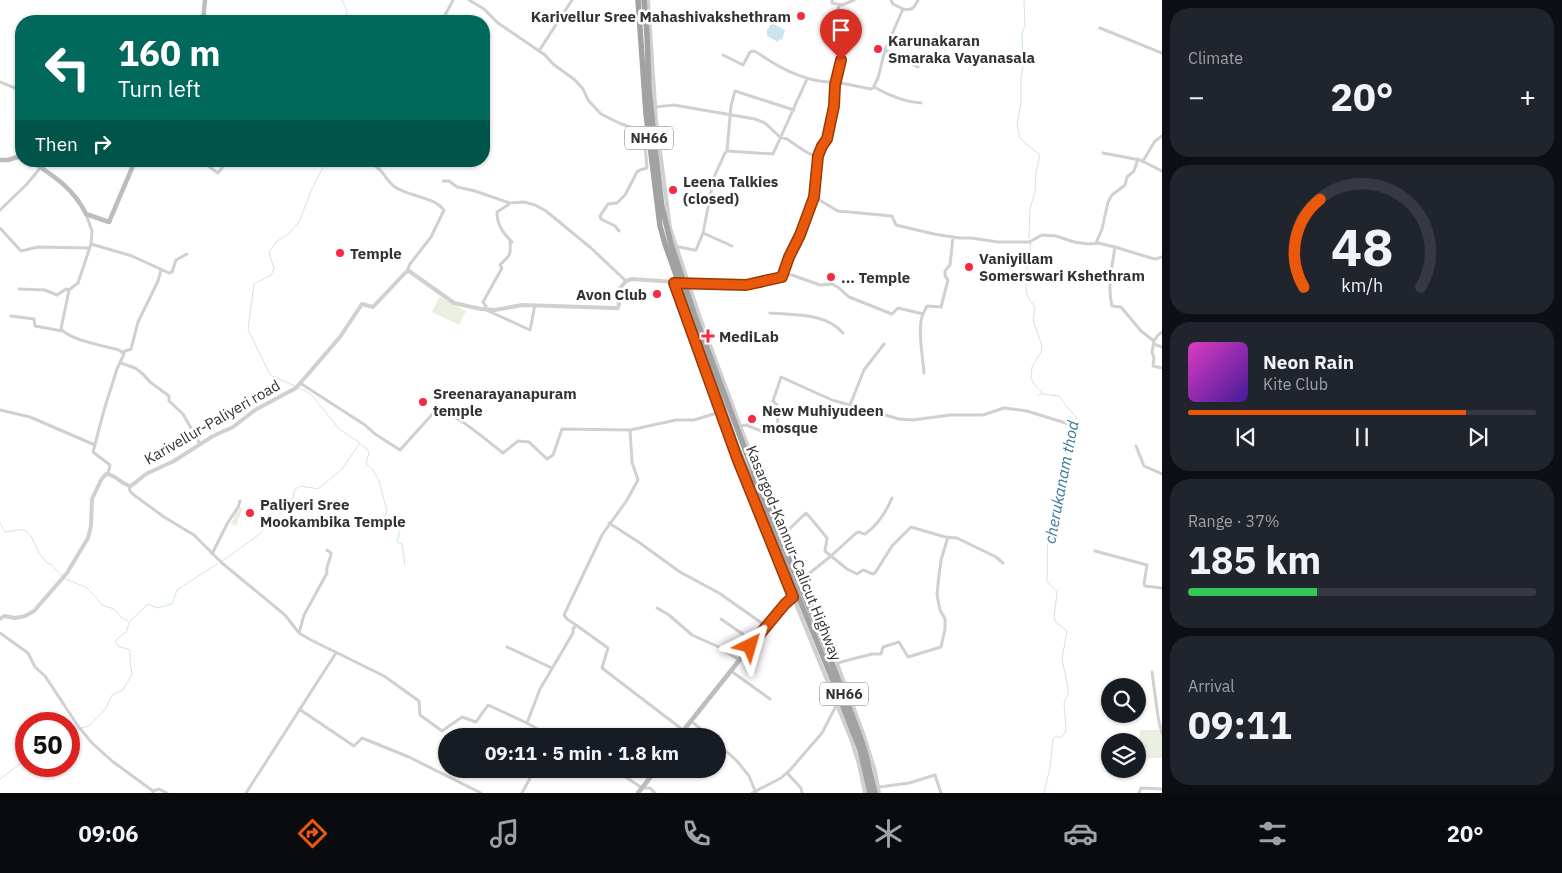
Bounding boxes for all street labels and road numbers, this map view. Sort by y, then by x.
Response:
road number: NH66 [625,126,673,150]
street label: Karivellur-Paliyeri road [141,375,283,469]
street label: Kasargod-Kannur-Calicut Highway [742,443,846,664]
road number: NH66 [820,682,868,706]

